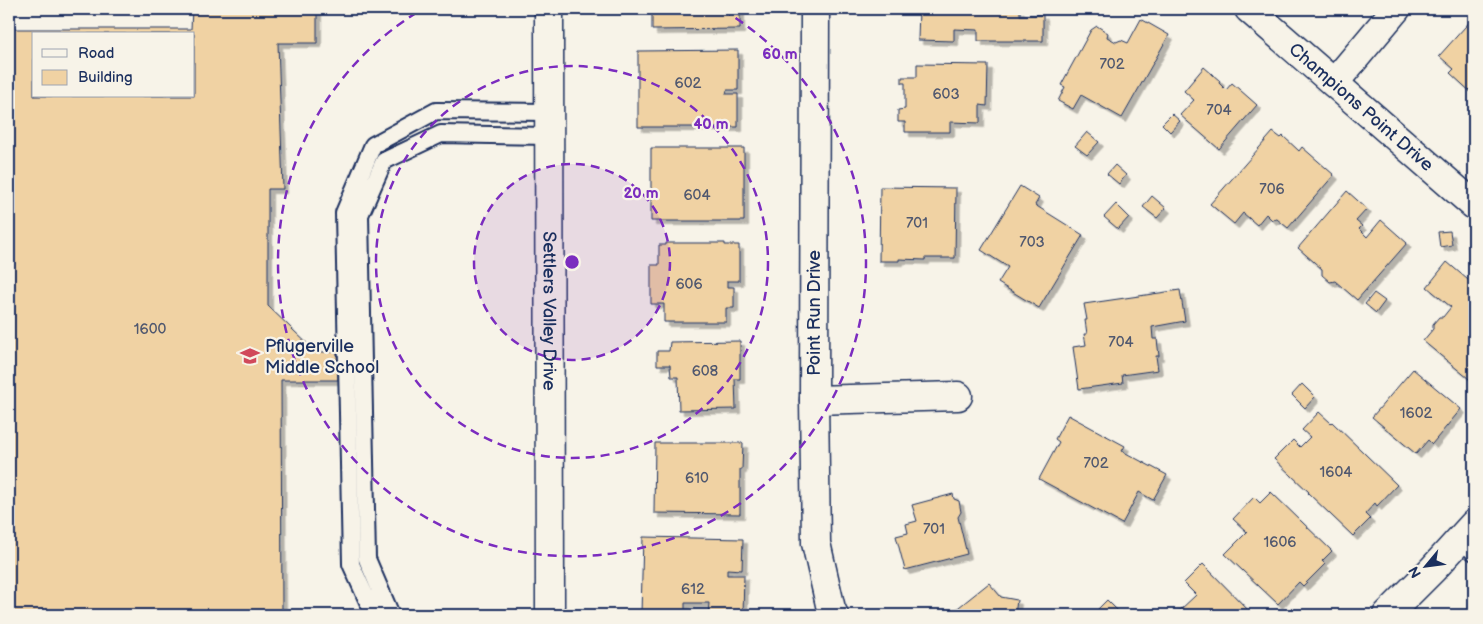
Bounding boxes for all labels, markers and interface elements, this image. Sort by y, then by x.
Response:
legend [32,32,195,98]
street label: Champions Point Drive [1285,38,1438,176]
text: Road [78,44,114,63]
text: 60 m [762,45,798,64]
house number: 702 [1099,55,1125,74]
text: Building [78,68,133,87]
house number: 602 [675,74,702,93]
house number: 603 [932,85,960,104]
house number: 704 [1206,101,1232,120]
text: 40 m [693,115,729,134]
house number: 706 [1259,180,1285,199]
text: 20 m [624,184,659,203]
house number: 604 [683,186,711,205]
house number: 701 [906,214,928,233]
street label: Settlers Valley Drive [539,231,560,391]
house number: 703 [1019,233,1045,252]
street label: Point Run Drive [804,250,825,376]
centre of rings [563,253,581,271]
house number: 606 [675,275,703,294]
house number: 1600 [134,320,166,339]
house number: 704 [1108,333,1134,352]
place label: Pflugerville Middle School [265,336,379,378]
school or university icon: Pflugerville Middle School [239,345,261,367]
house number: 608 [692,362,719,381]
house number: 1602 [1400,404,1432,423]
house number: 702 [1083,454,1109,473]
house number: 1604 [1320,463,1352,482]
house number: 610 [685,469,709,488]
house number: 701 [923,520,945,539]
house number: 1606 [1264,533,1296,552]
north arrow [1400,542,1450,592]
text: N [1405,563,1425,581]
house number: 612 [681,580,705,599]

